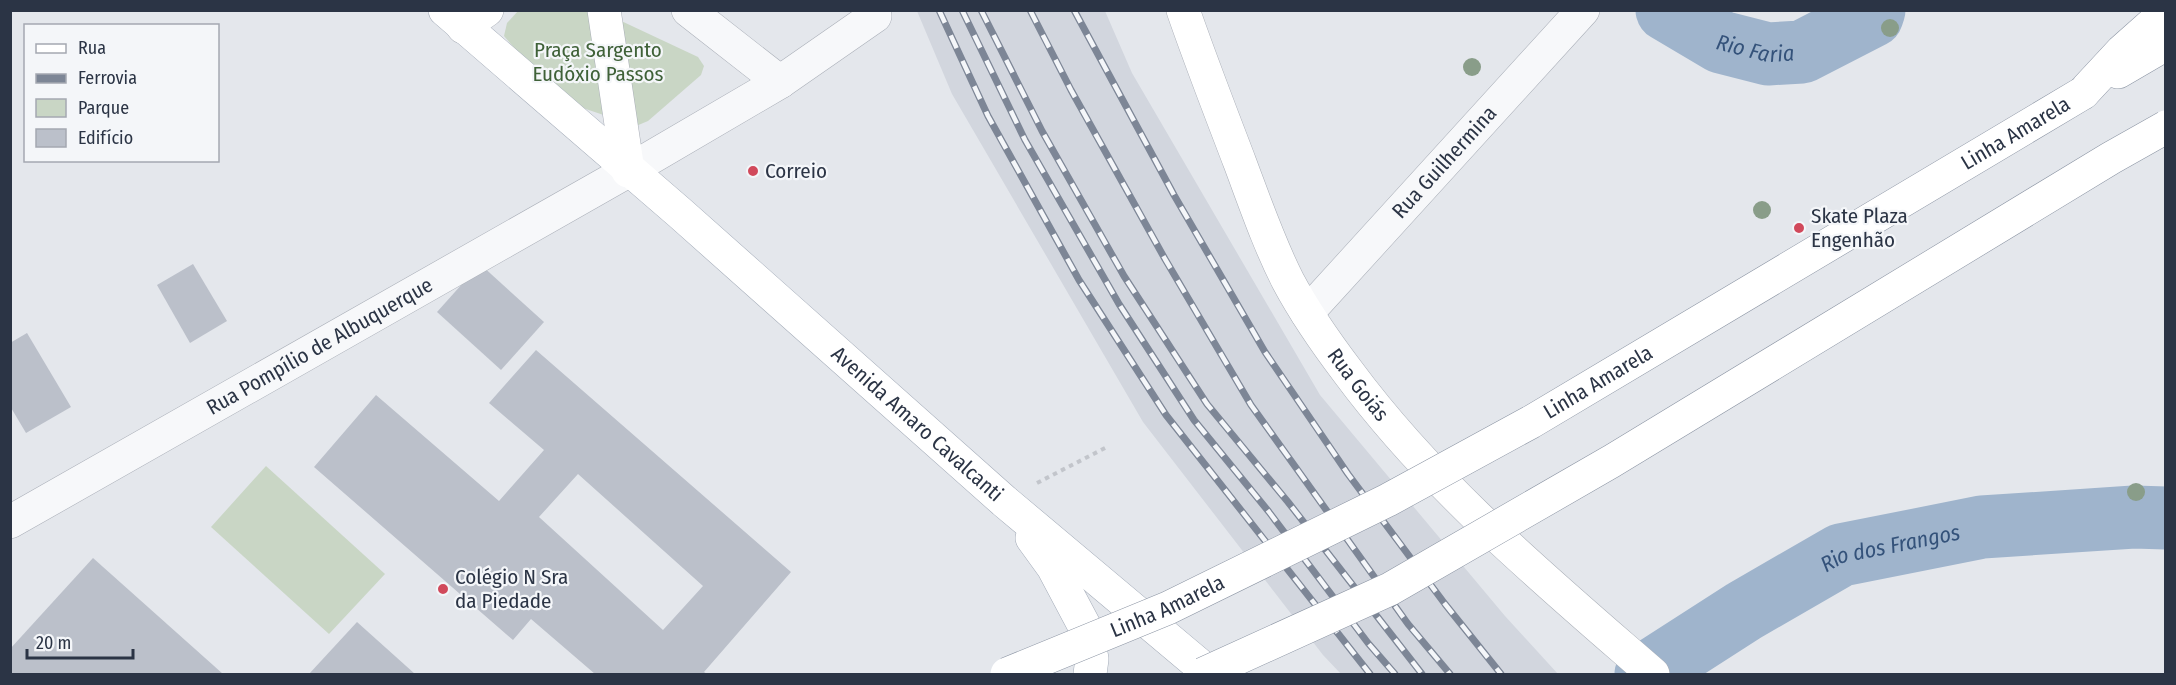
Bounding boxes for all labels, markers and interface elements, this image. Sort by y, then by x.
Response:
legend [24,24,219,162]
water label: Rio Faria [1713,28,1795,68]
text: Rua [78,37,106,59]
park label: Praça Sargento Eudóxio Passos [533,37,663,87]
text: Ferrovia [78,67,137,89]
street label: Linha Amarela [1956,91,2075,176]
text: Parque [78,97,129,119]
street label: Rua Guilhermina [1387,101,1502,224]
text: Edifício [78,127,133,149]
place label: Correio [765,158,827,184]
marker: Correio [746,164,760,178]
place label: Skate Plaza Engenhão [1811,203,1908,253]
marker: Skate Plaza Engenhão [1792,221,1806,235]
street label: Rua Pompílio de Albuquerque [202,272,437,421]
street label: Linha Amarela [1539,340,1657,425]
street label: Avenida Amaro Cavalcanti [826,341,1009,507]
street label: Rua Goiás [1322,343,1394,426]
water label: Rio dos Frangos [1816,519,1962,578]
place label: Colégio N Sra da Piedade [455,564,568,614]
street label: Linha Amarela [1106,569,1229,643]
marker: Colégio N Sra da Piedade [436,582,450,596]
scale bar [27,622,134,660]
text: 20 m [36,632,71,654]

